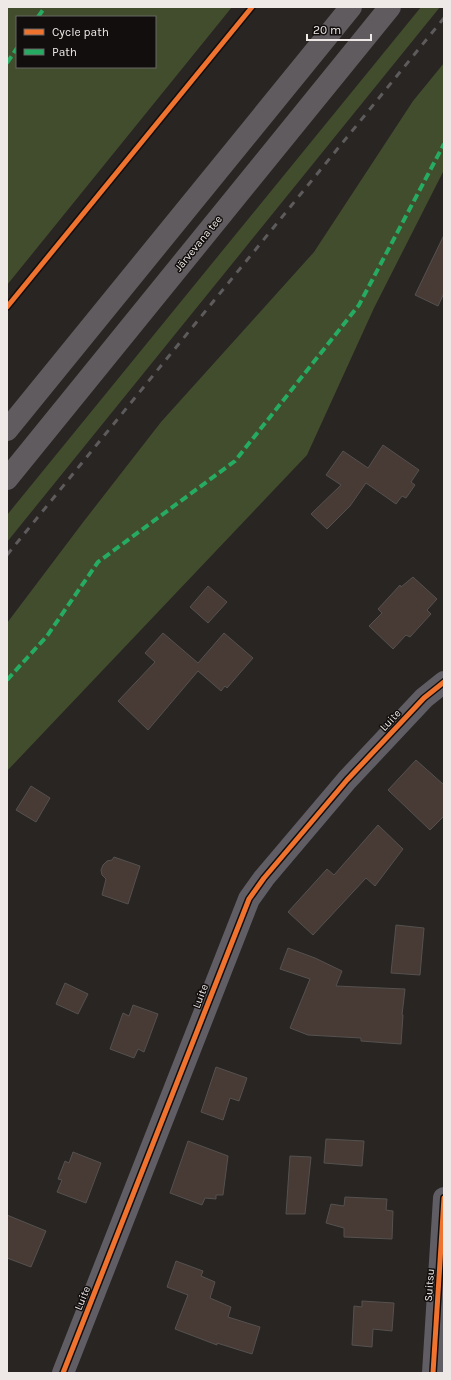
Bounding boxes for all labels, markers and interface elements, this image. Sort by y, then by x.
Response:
legend [16,16,156,68]
scale bar [307,16,371,42]
text: 20 m [313,23,341,37]
text: Cycle path [52,25,109,39]
text: Path [52,45,77,59]
street label: Järvevana tee [172,213,225,274]
street label: Luite [377,707,404,734]
street label: Luite [190,982,211,1010]
street label: Suitsu [422,1268,437,1302]
street label: Luite [72,1284,93,1312]

